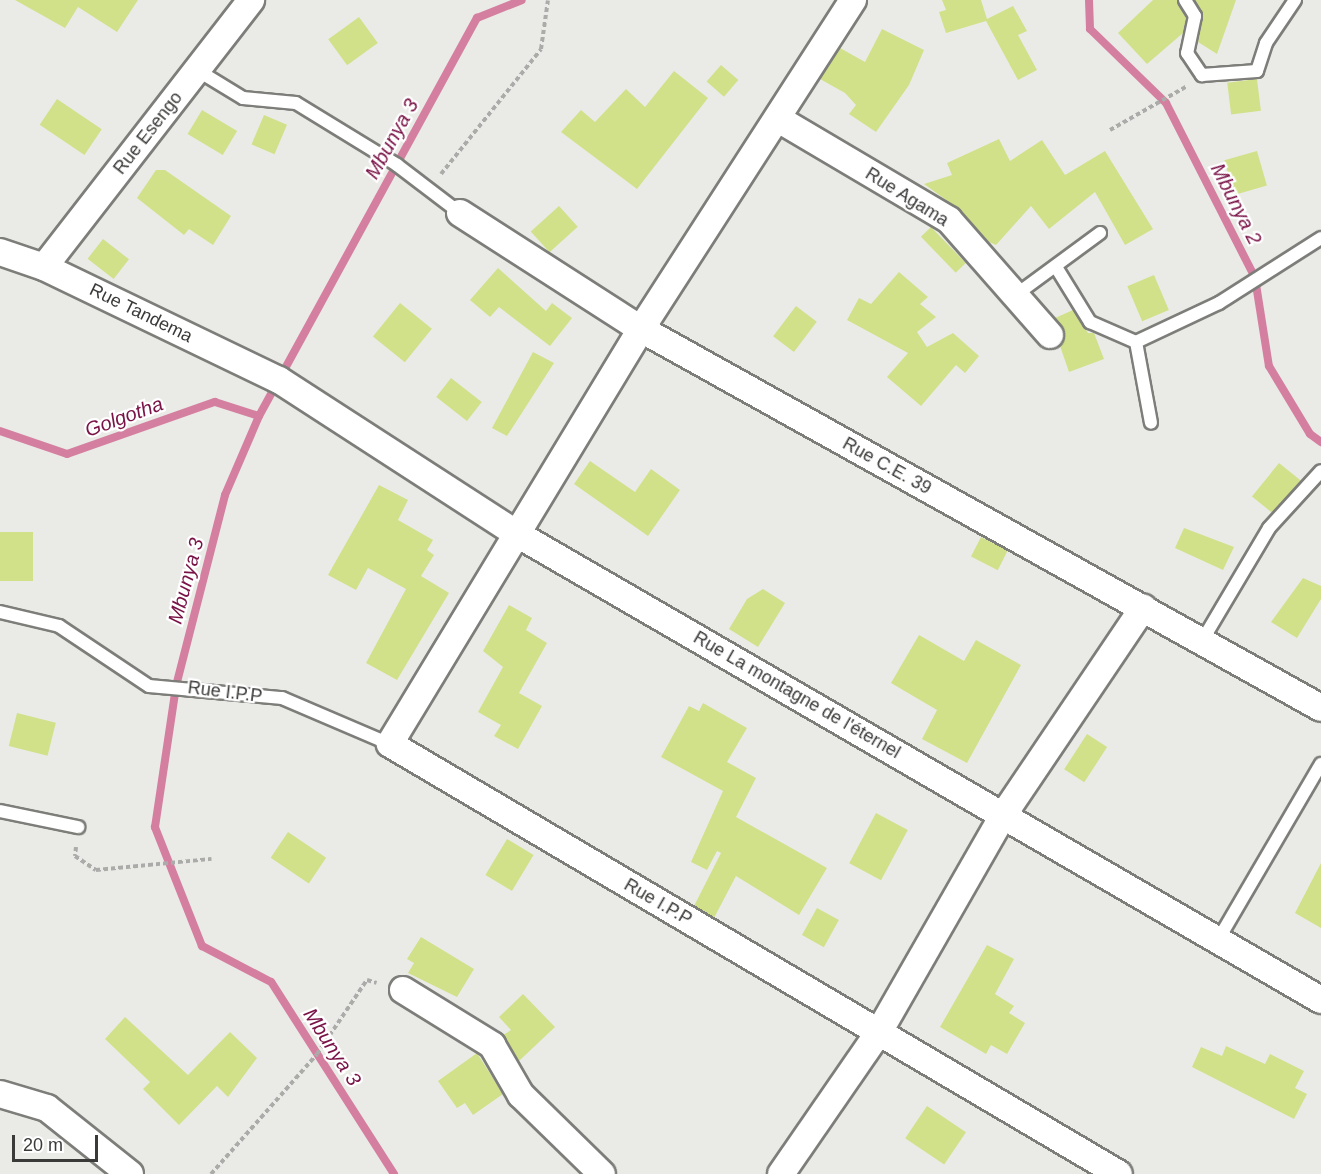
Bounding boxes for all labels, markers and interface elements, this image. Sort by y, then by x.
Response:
street label: Rue Esengo [109,87,187,179]
water label: Mbunya 3 [360,95,424,183]
water label: Mbunya 2 [1205,159,1267,249]
street label: Rue Agama [861,163,953,231]
street label: Rue Tandema [86,279,196,347]
water label: Golgotha [82,392,166,442]
street label: Rue C.E. 39 [839,433,935,499]
water label: Mbunya 3 [163,535,209,627]
street label: Rue La montagne de l'éternel [690,627,904,763]
street label: Rue I.P.P [187,677,263,707]
street label: Rue I.P.P [620,874,696,930]
water label: Mbunya 3 [298,1004,366,1090]
scale bar [15,1123,100,1161]
text: 20 m [23,1135,63,1155]

